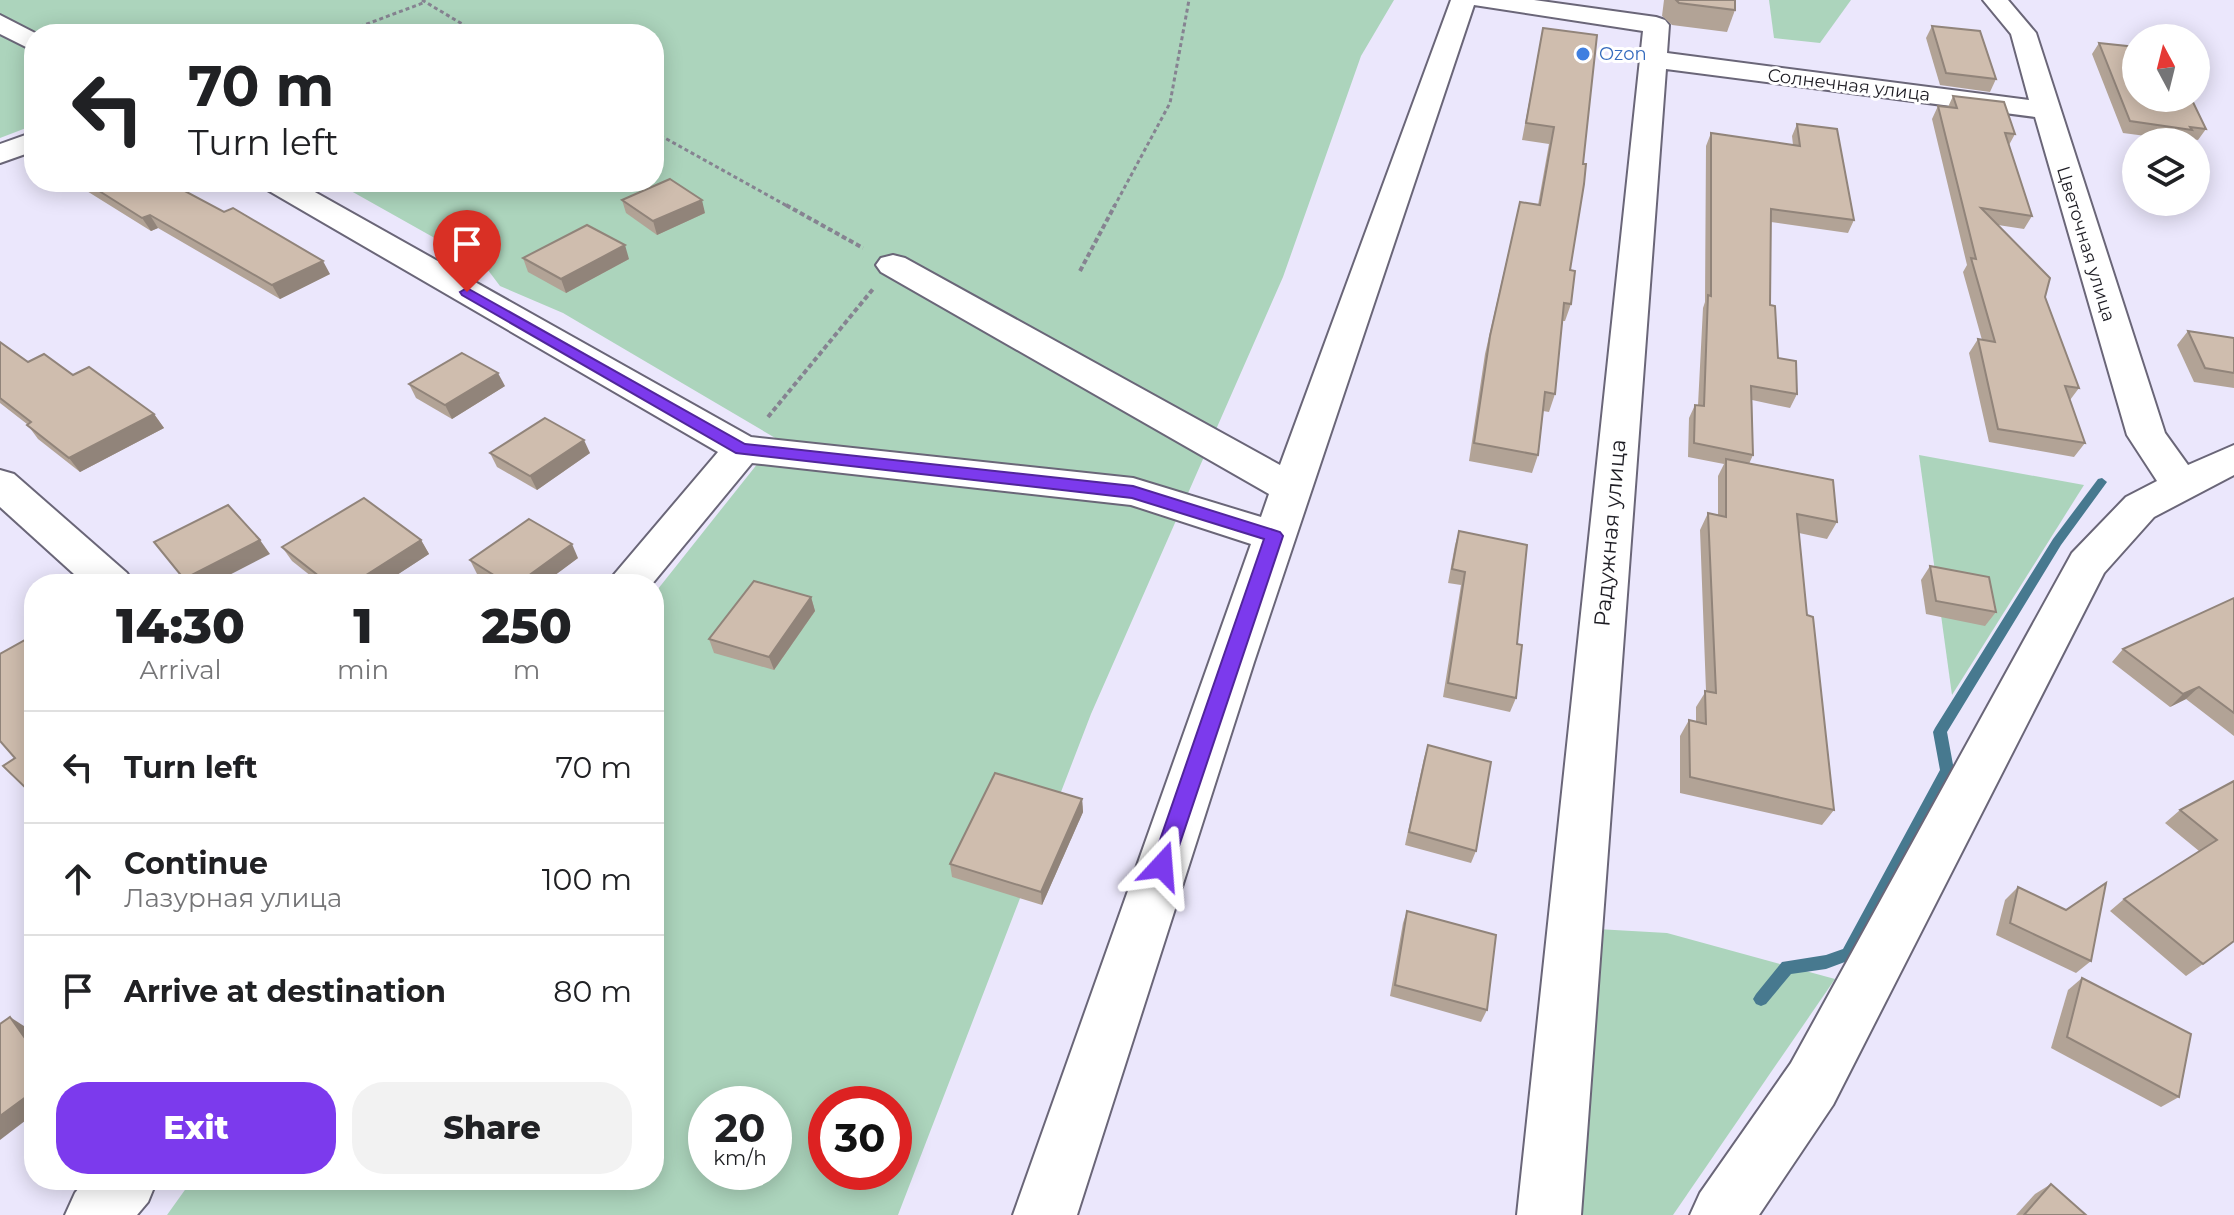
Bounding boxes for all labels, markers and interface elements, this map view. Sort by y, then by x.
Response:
north arrow [2122,24,2210,112]
map controls [2122,24,2210,216]
place label: Ozon [1599,43,1647,65]
marker: Ozon [1574,45,1592,63]
text: 70 m [188,52,334,120]
icon: left [56,56,160,160]
street label: Солнечная улица [1766,64,1932,106]
text: Turn left [188,120,339,164]
button: layers [2122,128,2210,216]
street label: Цветочная улица [2052,164,2120,324]
pin [433,210,501,292]
icon: arrive [445,222,489,266]
street label: Радужная улица [1588,438,1632,628]
text: 14:30 [116,597,245,655]
text: 1 [353,597,373,655]
text: 250 [481,597,572,655]
text: Arrival [139,654,221,686]
text: min [337,654,389,686]
text: m [513,654,540,686]
icon: left [56,745,100,789]
text: Turn left [124,749,257,786]
text: 70 m [555,749,632,786]
position arrow [1120,824,1204,908]
text: Continue [124,845,268,882]
icon: ahead [56,857,100,901]
text: 100 m [542,861,632,898]
text: Лазурная улица [124,882,342,914]
icon: arrive [56,969,100,1013]
text: Arrive at destination [124,973,446,1010]
text: 80 m [553,973,632,1010]
button: Exit [56,1082,336,1174]
button: Share [352,1082,632,1174]
speed limit sign: 30 [808,1086,912,1190]
text: 20 [715,1103,765,1152]
text: km/h [713,1146,767,1170]

